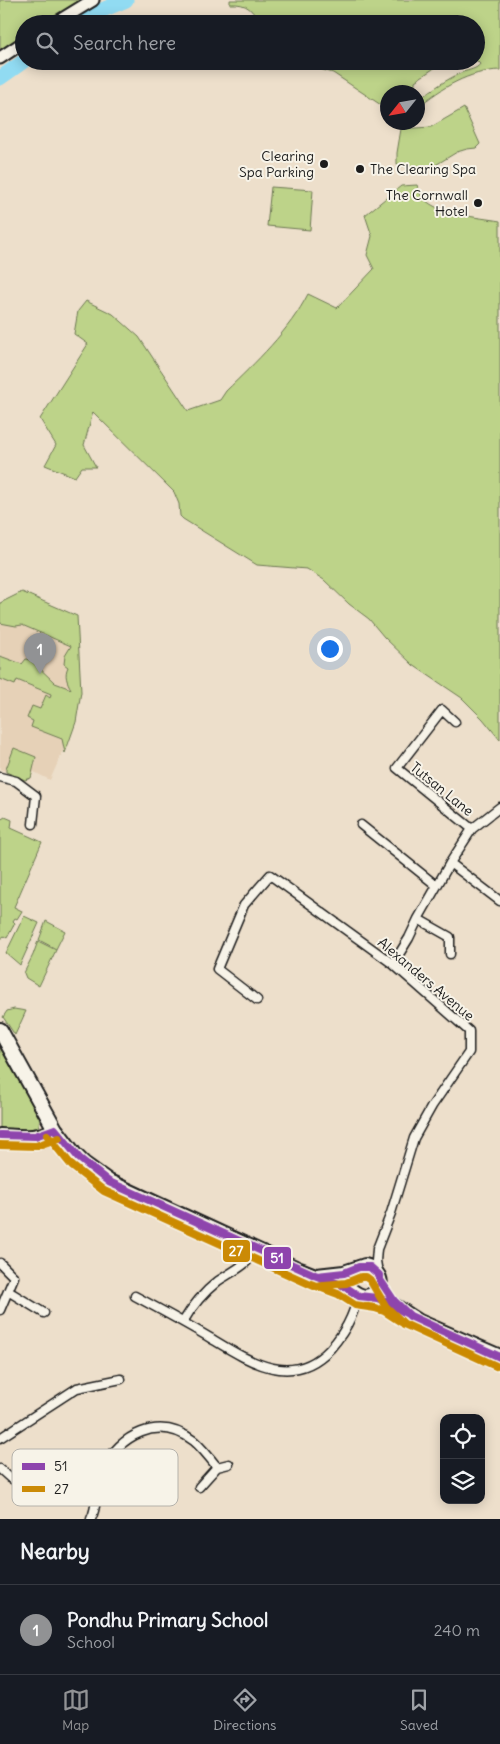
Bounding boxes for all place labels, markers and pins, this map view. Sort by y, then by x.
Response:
place label: Clearing Spa Parking [239,147,314,181]
marker: Clearing Spa Parking [318,158,330,170]
place label: The Clearing Spa [370,160,476,178]
marker: The Clearing Spa [354,163,366,175]
place label: The Cornwall Hotel [386,186,468,220]
marker: The Cornwall Hotel [472,197,484,209]
pin: 1 [24,633,56,674]

